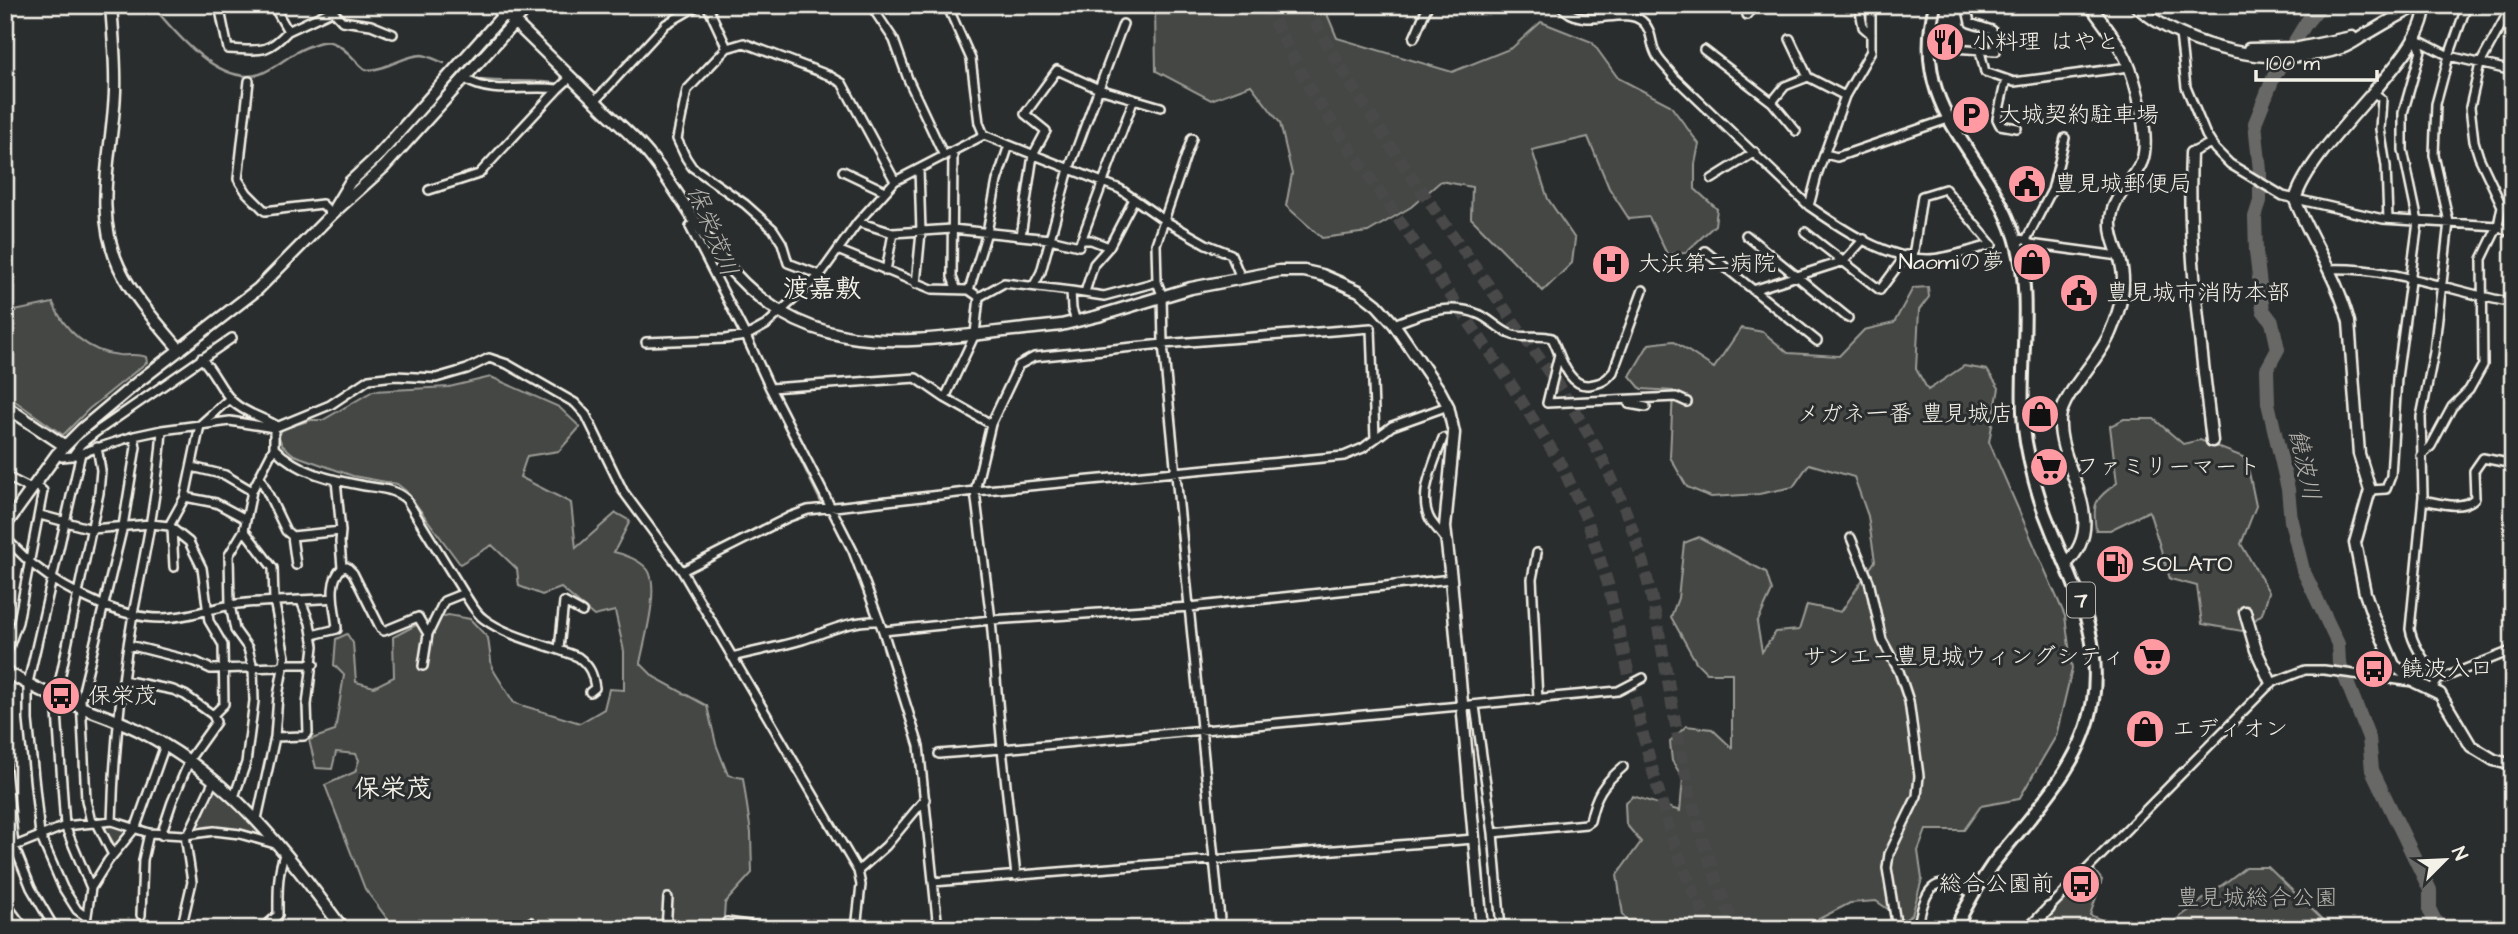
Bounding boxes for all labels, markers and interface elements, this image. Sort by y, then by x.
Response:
restaurant icon: 小料理 はやと [1924,21,1966,63]
place label: 小料理 はやと [1972,26,2119,58]
scale bar [2256,38,2376,82]
text: 100 m [2266,49,2321,78]
parking icon: 大城契約駐車場 [1950,94,1992,136]
place label: 大城契約駐車場 [1998,99,2159,131]
public building icon: 豊見城郵便局 [2006,163,2048,205]
place label: 豊見城郵便局 [2054,168,2192,200]
water label: 保栄茂川 [678,180,746,282]
shop icon: Naomiの夢 [2011,241,2053,283]
hospital icon: 大浜第二病院 [1590,243,1632,285]
place label: Naomiの夢 [1899,246,2005,278]
place label: 大浜第二病院 [1638,248,1776,280]
district label: 渡嘉敷 [783,271,861,307]
public building icon: 豊見城市消防本部 [2058,272,2100,314]
place label: 豊見城市消防本部 [2106,277,2290,309]
shop icon: メガネ一番 豊見城店 [2019,393,2061,435]
place label: メガネ一番 豊見城店 [1797,398,2013,430]
water label: 饒波川 [2280,426,2328,504]
supermarket icon: ファミリーマート [2028,446,2070,488]
place label: ファミリーマート [2076,451,2260,483]
fuel station icon: SOLATO [2094,543,2136,585]
place label: SOLATO [2142,548,2233,580]
road number: 7 [2067,582,2095,618]
supermarket icon: サンエー豊見城ウィングシティ [2131,636,2173,678]
place label: サンエー豊見城ウィングシティ [1803,641,2125,673]
bus stop icon: 饒波入口 [2353,648,2395,690]
place label: 饒波入口 [2401,653,2493,685]
bus stop icon: 保栄茂 [40,675,82,717]
place label: 保栄茂 [88,680,157,712]
shop icon: エディオン [2124,708,2166,750]
place label: エディオン [2172,713,2288,745]
district label: 保栄茂 [354,771,432,807]
north arrow [2410,825,2480,895]
text: N [2444,843,2474,865]
bus stop icon: 総合公園前 [2060,863,2102,905]
place label: 総合公園前 [1939,868,2054,900]
park label: 豊見城総合公園 [2177,882,2338,914]

